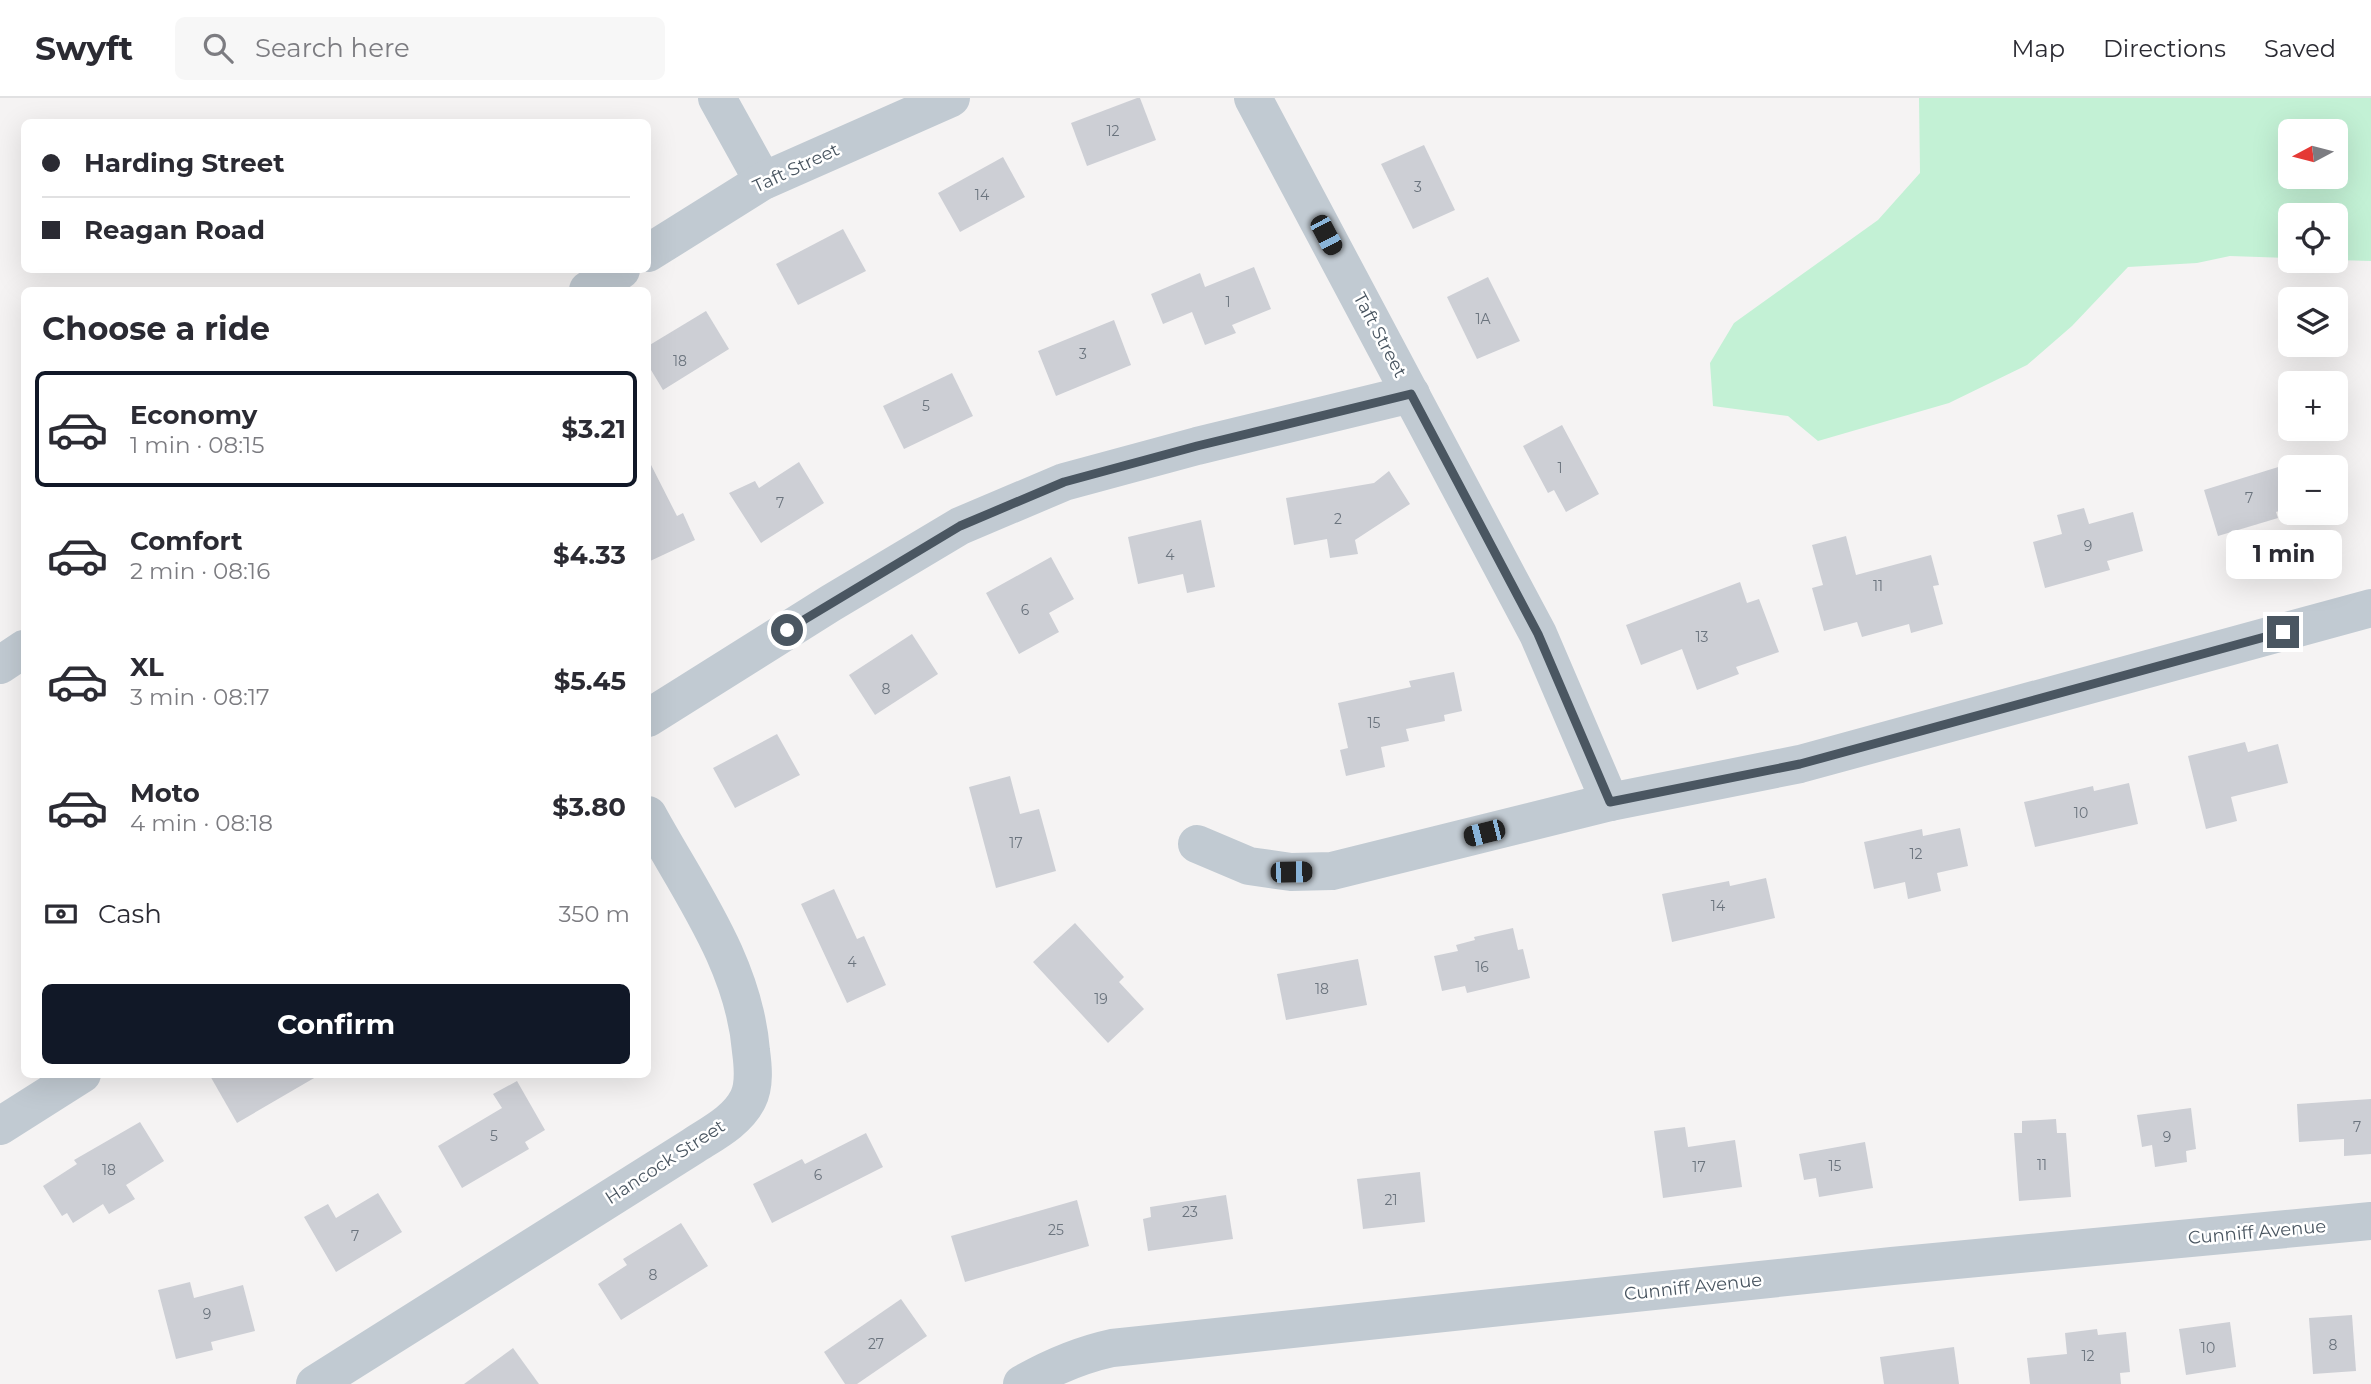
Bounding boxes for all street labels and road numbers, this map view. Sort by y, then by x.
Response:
street label: Taft Street [749,138,843,198]
street label: Taft Street [1348,289,1412,381]
street label: Hancock Street [601,1115,729,1209]
street label: Cunniff Avenue [2187,1215,2327,1249]
street label: Cunniff Avenue [1623,1269,1763,1305]

